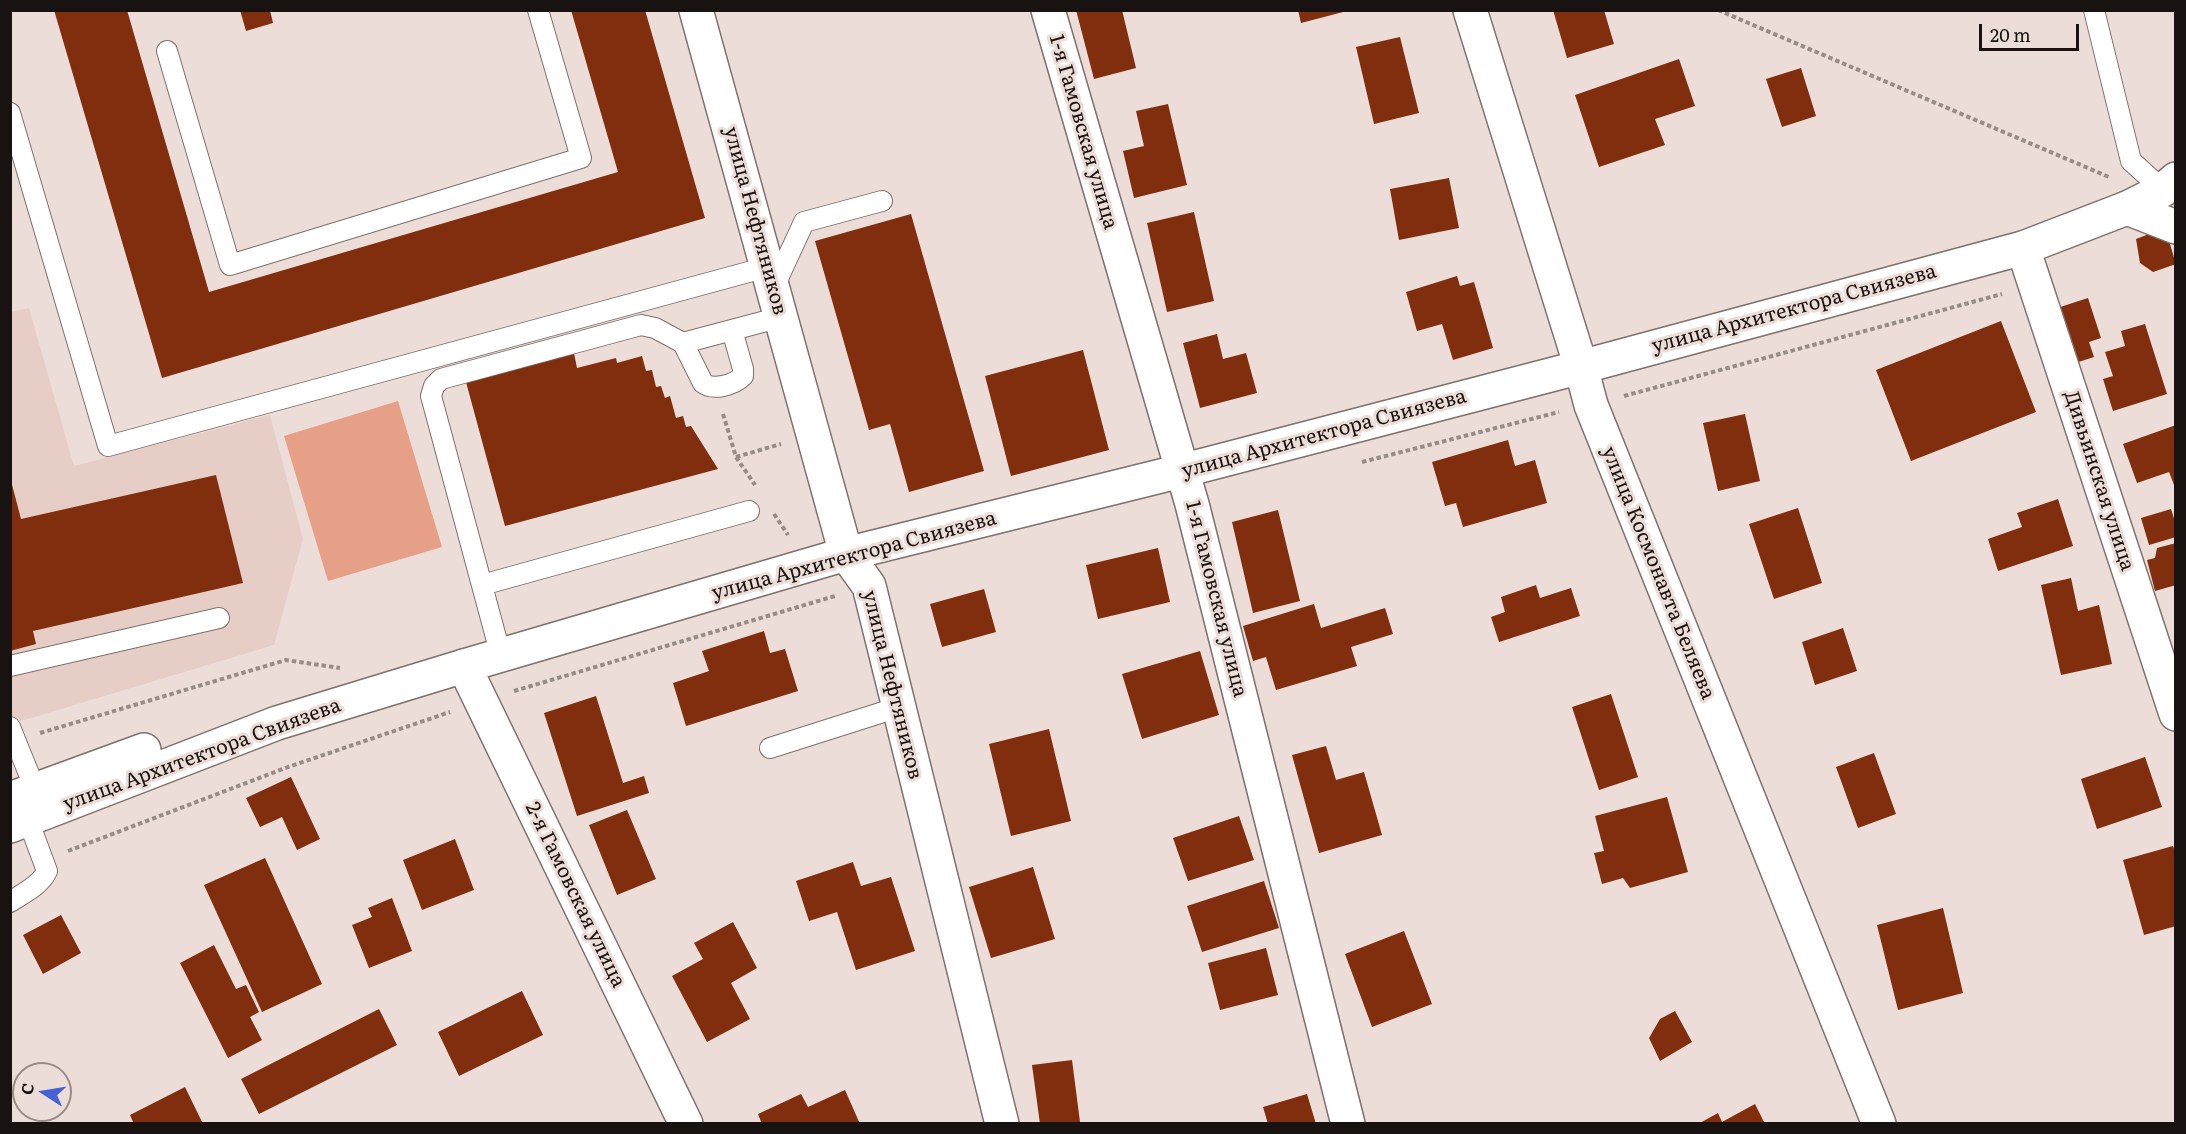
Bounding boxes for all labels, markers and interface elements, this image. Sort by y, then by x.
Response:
scale bar [1982,12,2082,50]
text: 20 m [1990,21,2031,48]
street label: 1-я Гамовская улица [1044,32,1122,232]
street label: улица Нефтяников [718,124,792,318]
street label: улица Архитектора Свиязева [1649,259,1939,359]
street label: улица Архитектора Свиязева [1179,384,1469,484]
street label: Дивьинская улица [2059,388,2139,574]
street label: улица Космонавта Беляева [1596,443,1720,703]
street label: 1-я Гамовская улица [1180,498,1252,700]
street label: улица Архитектора Свиязева [709,506,999,606]
street label: улица Нефтяников [857,588,927,782]
street label: улица Архитектора Свиязева [60,693,344,817]
street label: 2-я Гамовская улица [520,798,630,992]
north arrow [12,1062,72,1122]
text: С [13,1081,39,1097]

